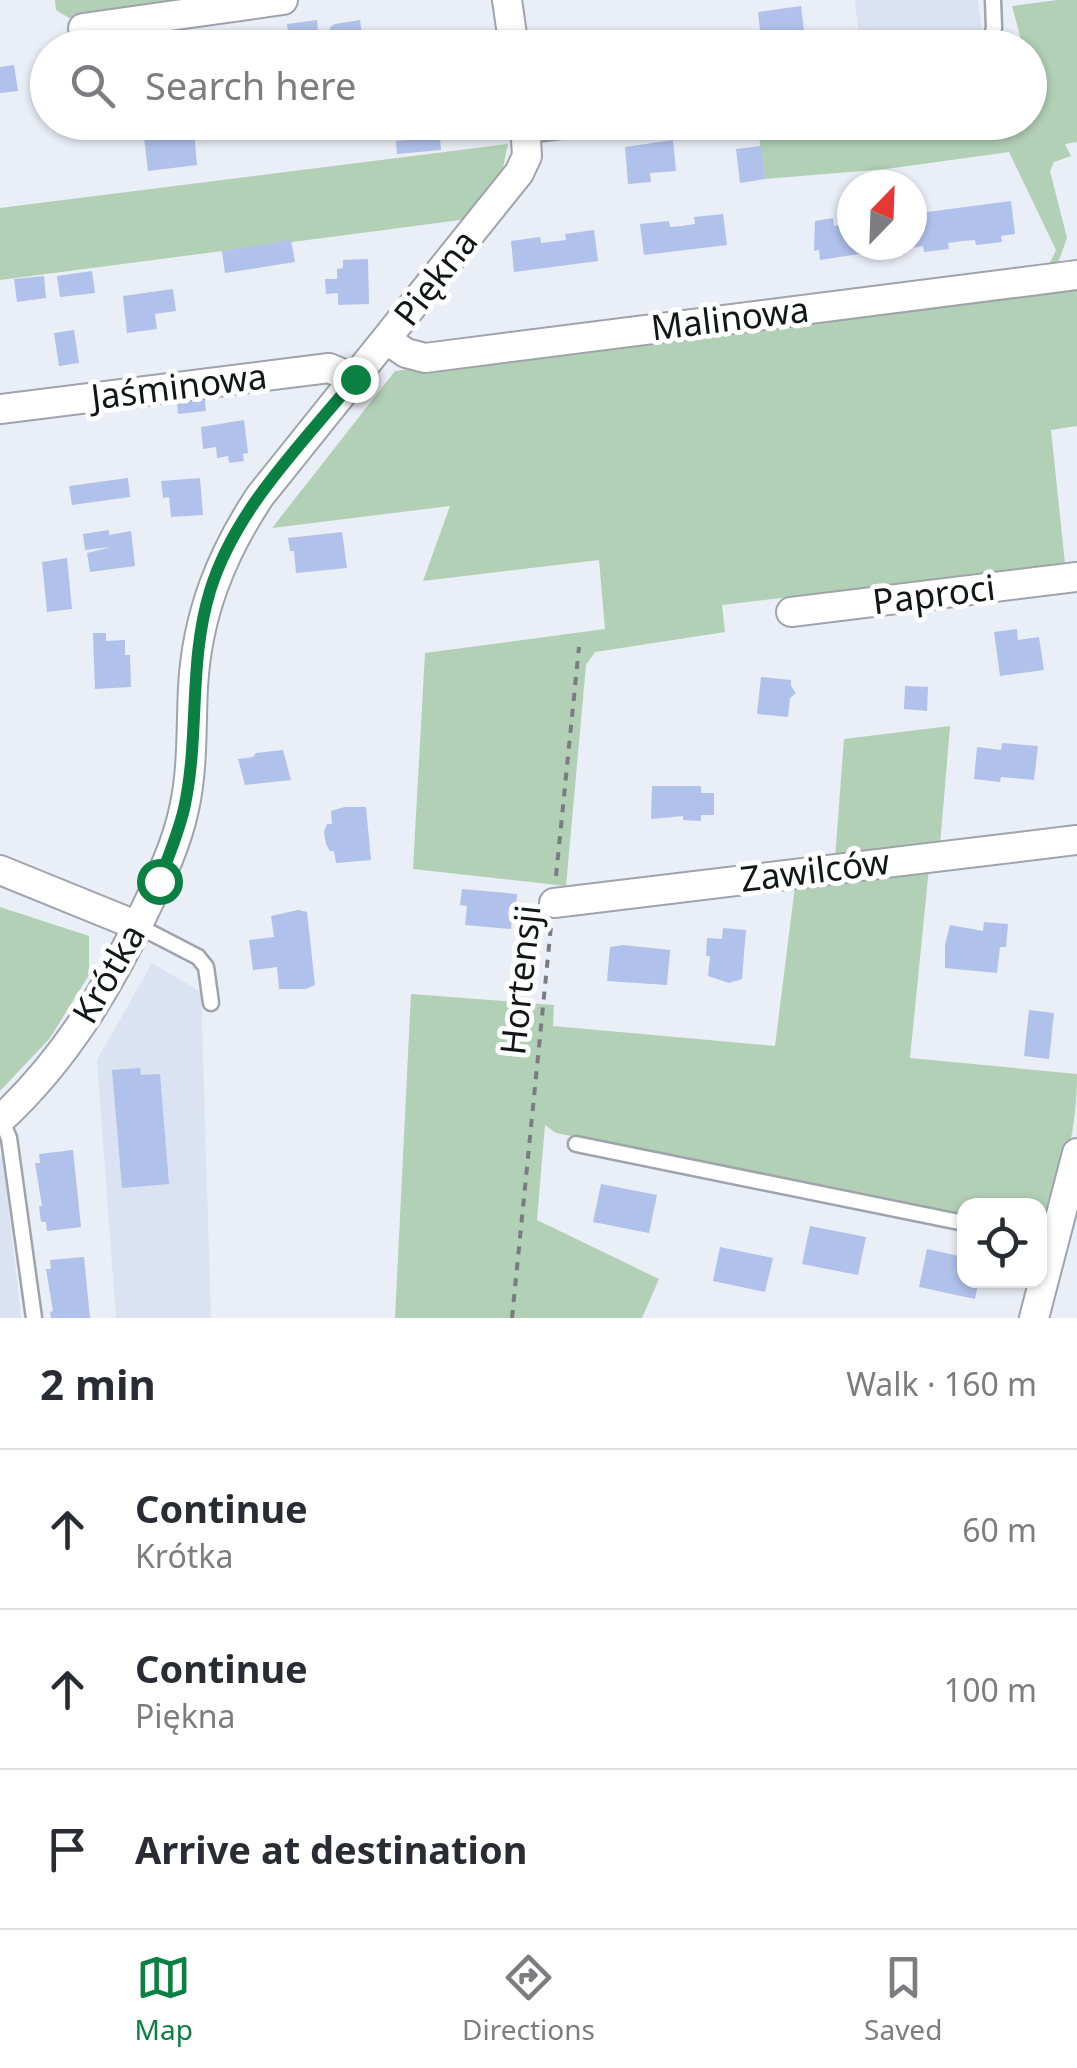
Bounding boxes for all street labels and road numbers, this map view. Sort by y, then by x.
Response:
street label: Piękna [382,219,487,335]
street label: Malinowa [648,285,811,351]
street label: Jaśminowa [85,351,270,420]
street label: Paproci [870,563,998,624]
street label: Zawilców [738,837,893,902]
street label: Hortensji [488,903,551,1057]
street label: Krótka [60,915,155,1032]

